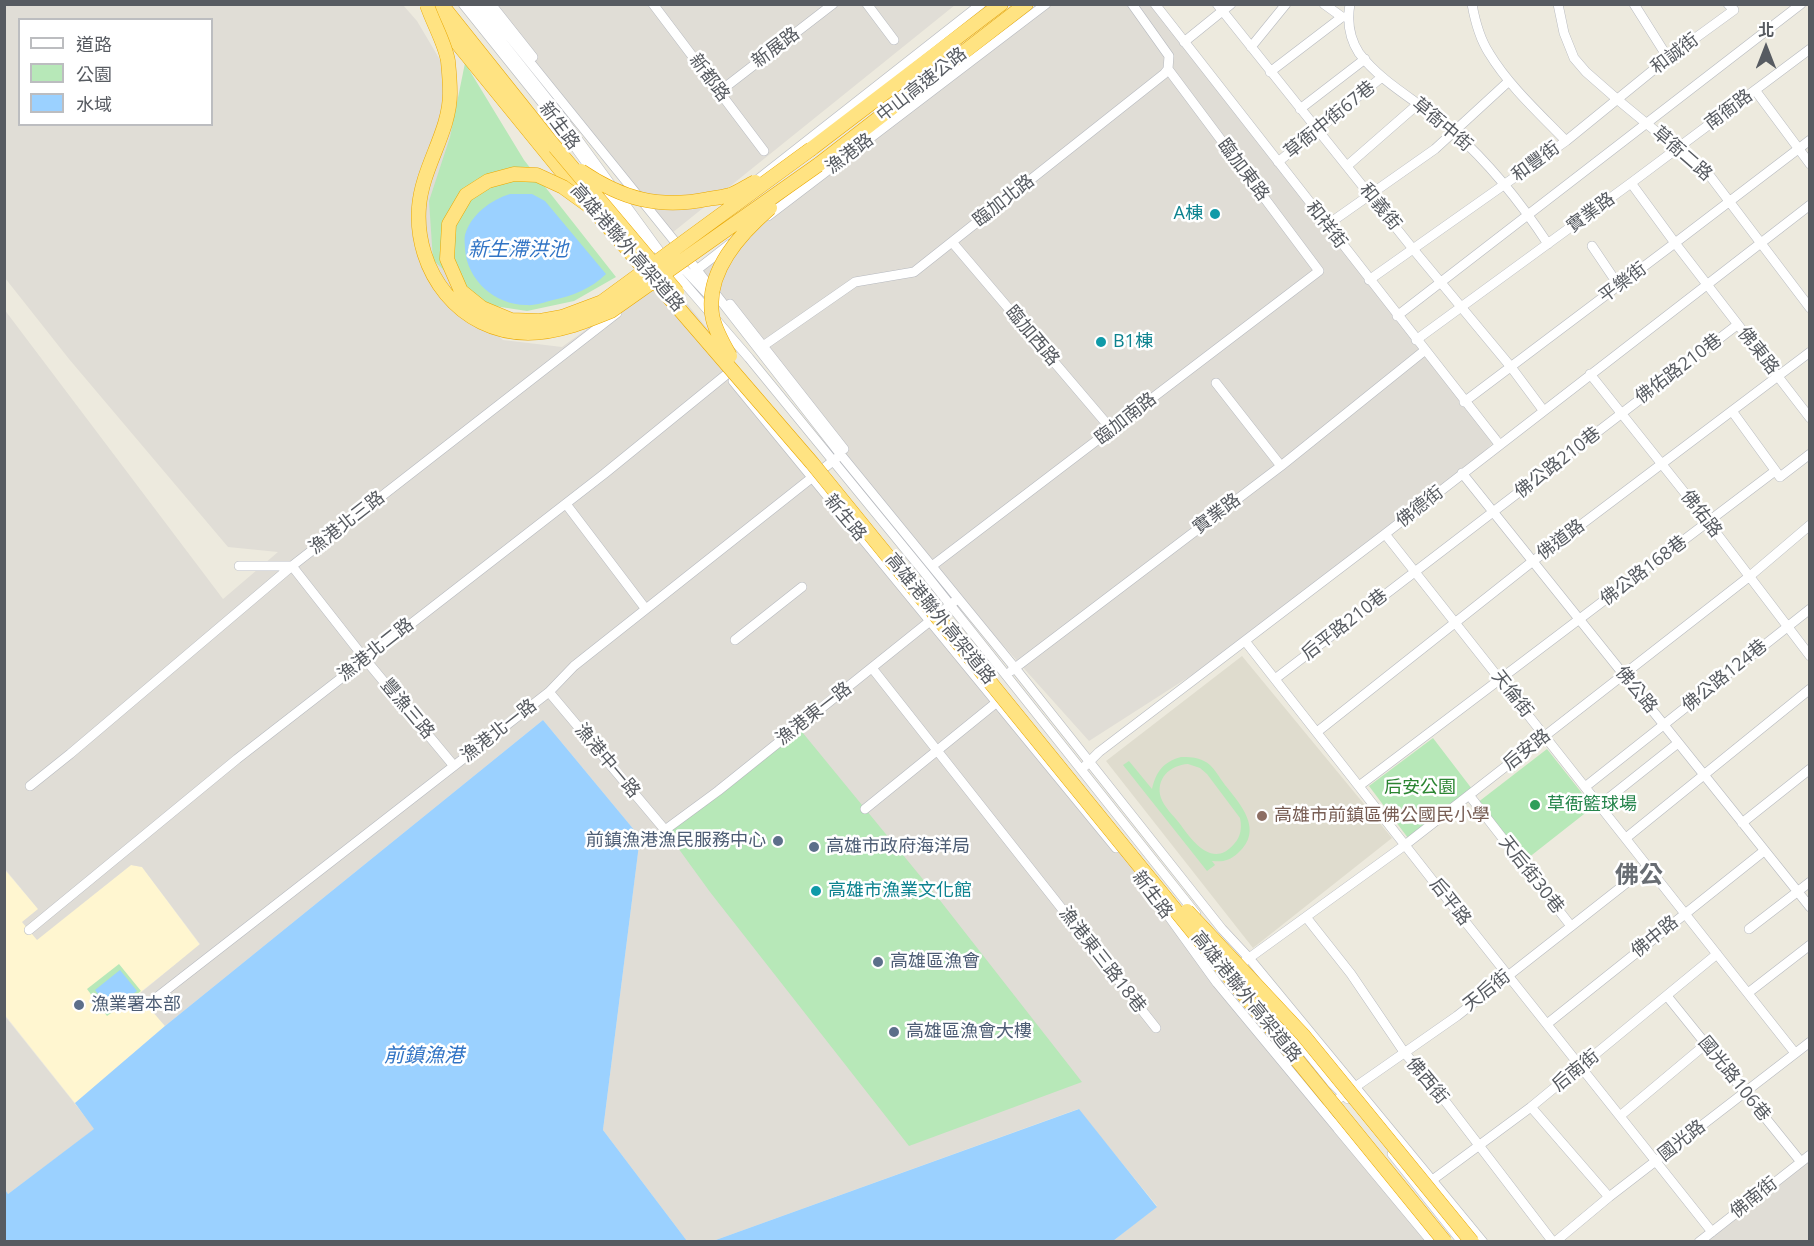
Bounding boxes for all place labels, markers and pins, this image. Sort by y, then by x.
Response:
place label: A棟 [1174,203,1203,225]
marker: A棟 [1208,207,1222,221]
place label: B1棟 [1113,331,1153,353]
marker: B1棟 [1094,335,1108,349]
place label: 草衙籃球場 [1547,794,1637,816]
marker: 草衙籃球場 [1528,798,1542,812]
place label: 高雄市前鎮區佛公國民小學 [1274,805,1490,827]
marker: 高雄市前鎮區佛公國民小學 [1255,809,1269,823]
place label: 前鎮漁港漁民服務中心 [586,830,766,852]
marker: 前鎮漁港漁民服務中心 [771,834,785,848]
place label: 高雄市政府海洋局 [826,836,970,858]
marker: 高雄市政府海洋局 [807,840,821,854]
place label: 高雄市漁業文化館 [828,880,972,902]
marker: 高雄市漁業文化館 [809,884,823,898]
place label: 高雄區漁會 [890,951,980,973]
marker: 高雄區漁會 [871,955,885,969]
place label: 漁業署本部 [91,994,181,1016]
marker: 漁業署本部 [72,998,86,1012]
place label: 高雄區漁會大樓 [906,1021,1032,1043]
marker: 高雄區漁會大樓 [887,1025,901,1039]

